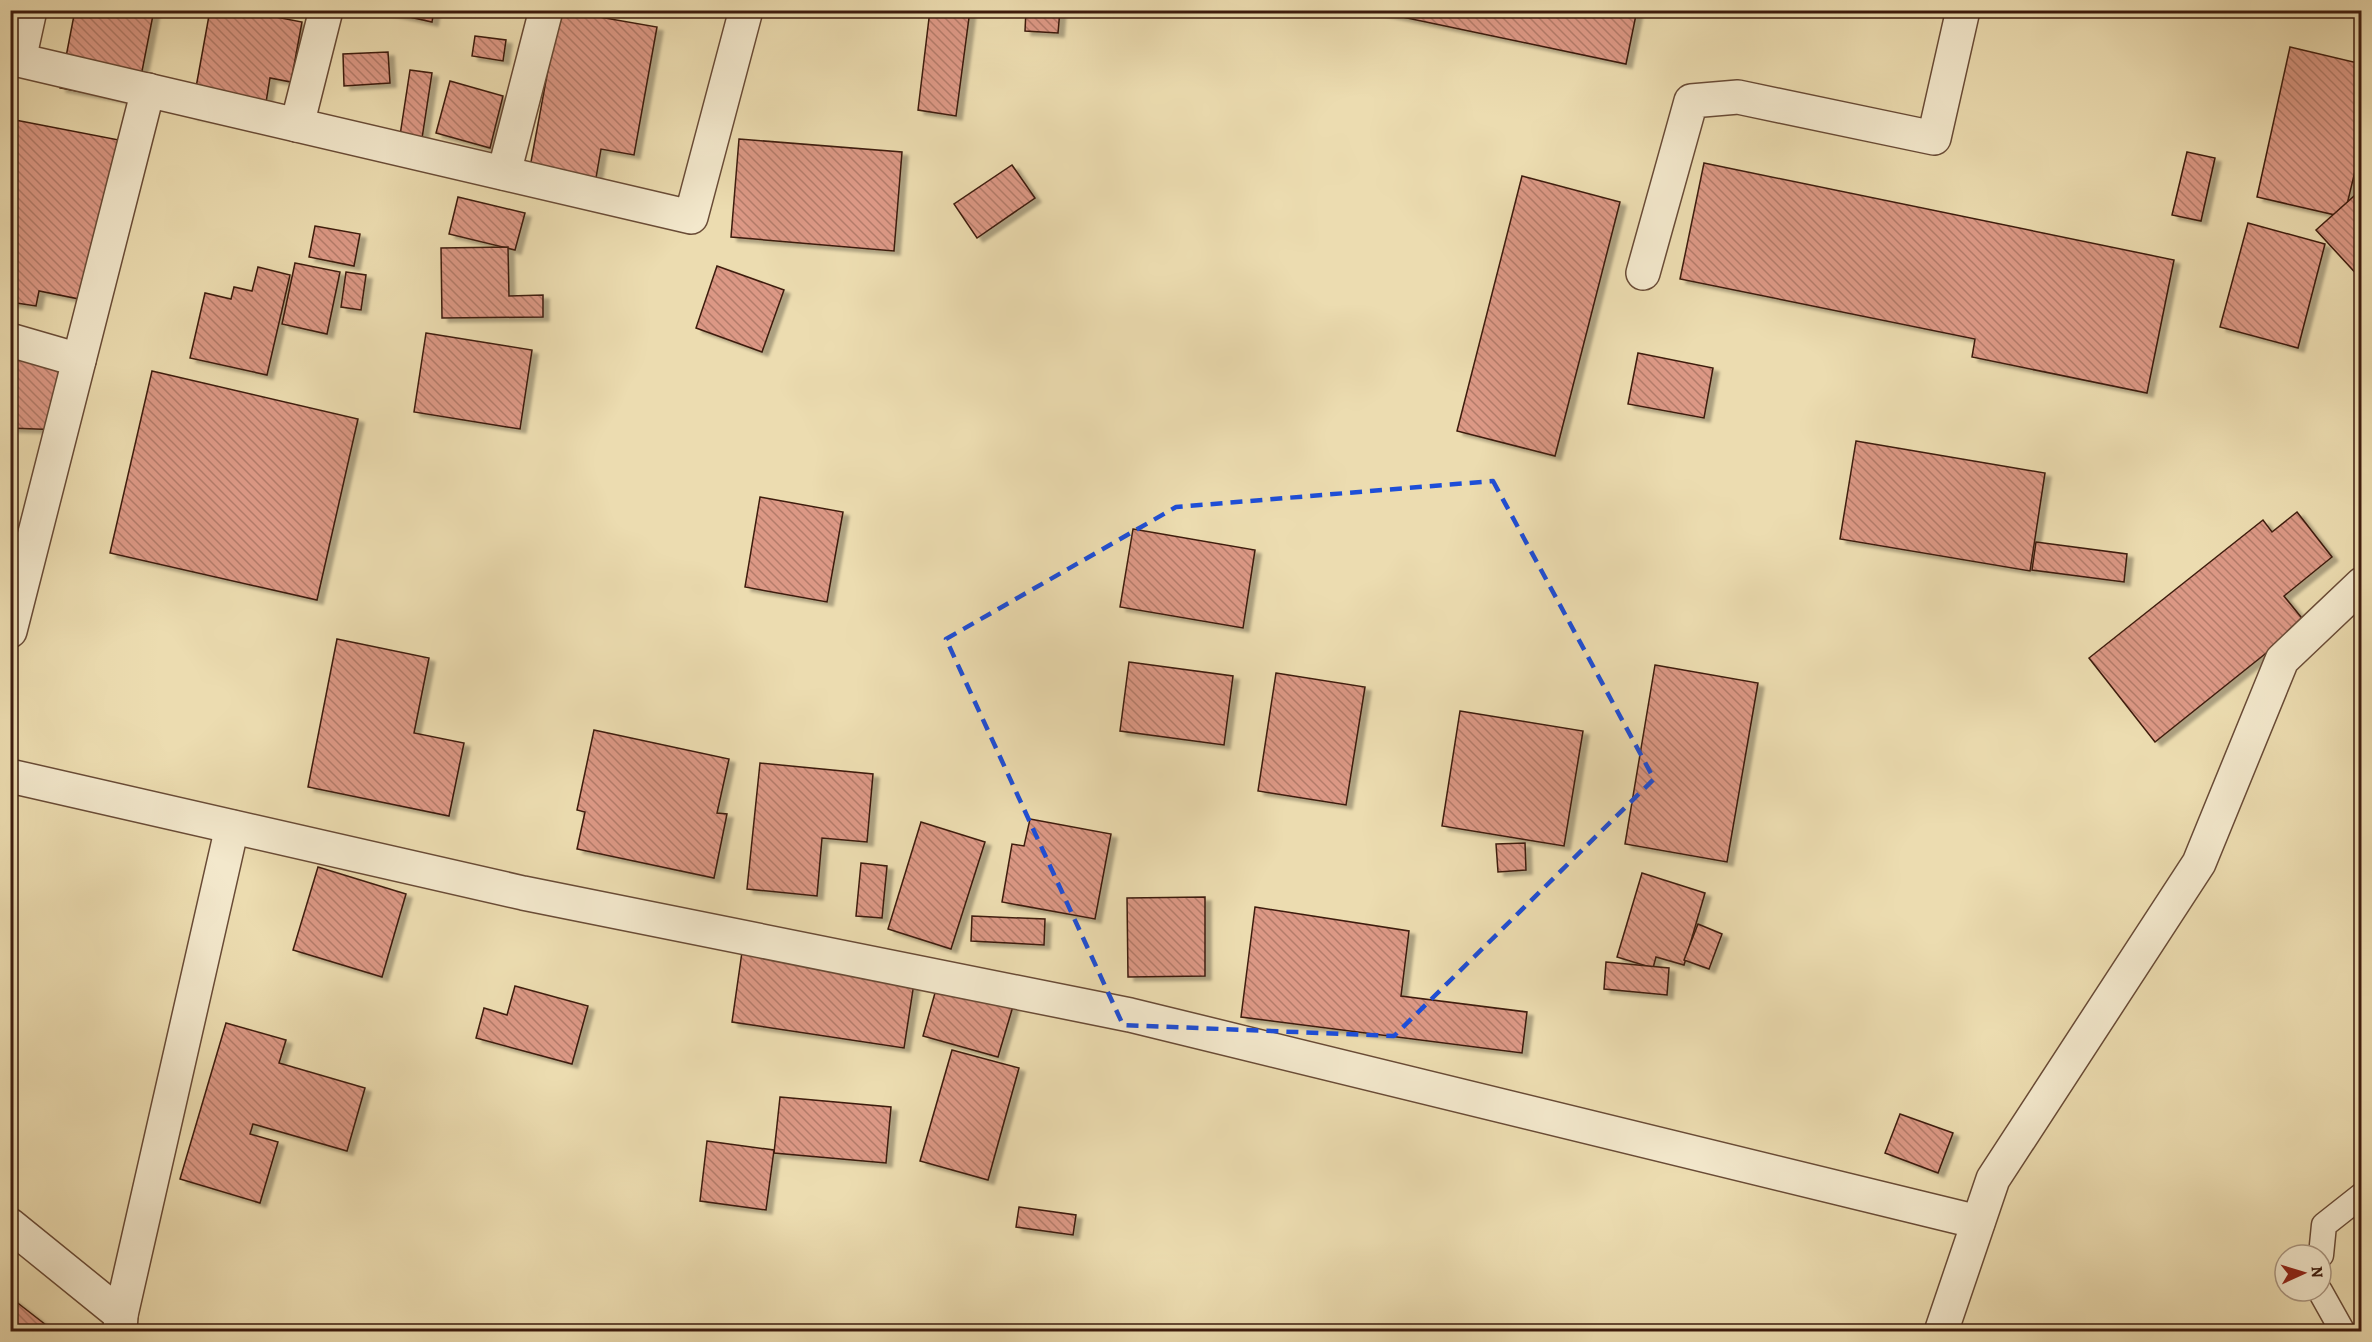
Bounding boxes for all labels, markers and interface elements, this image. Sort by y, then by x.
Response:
north arrow [2273,1243,2333,1303]
text: N [2306,1265,2328,1279]

